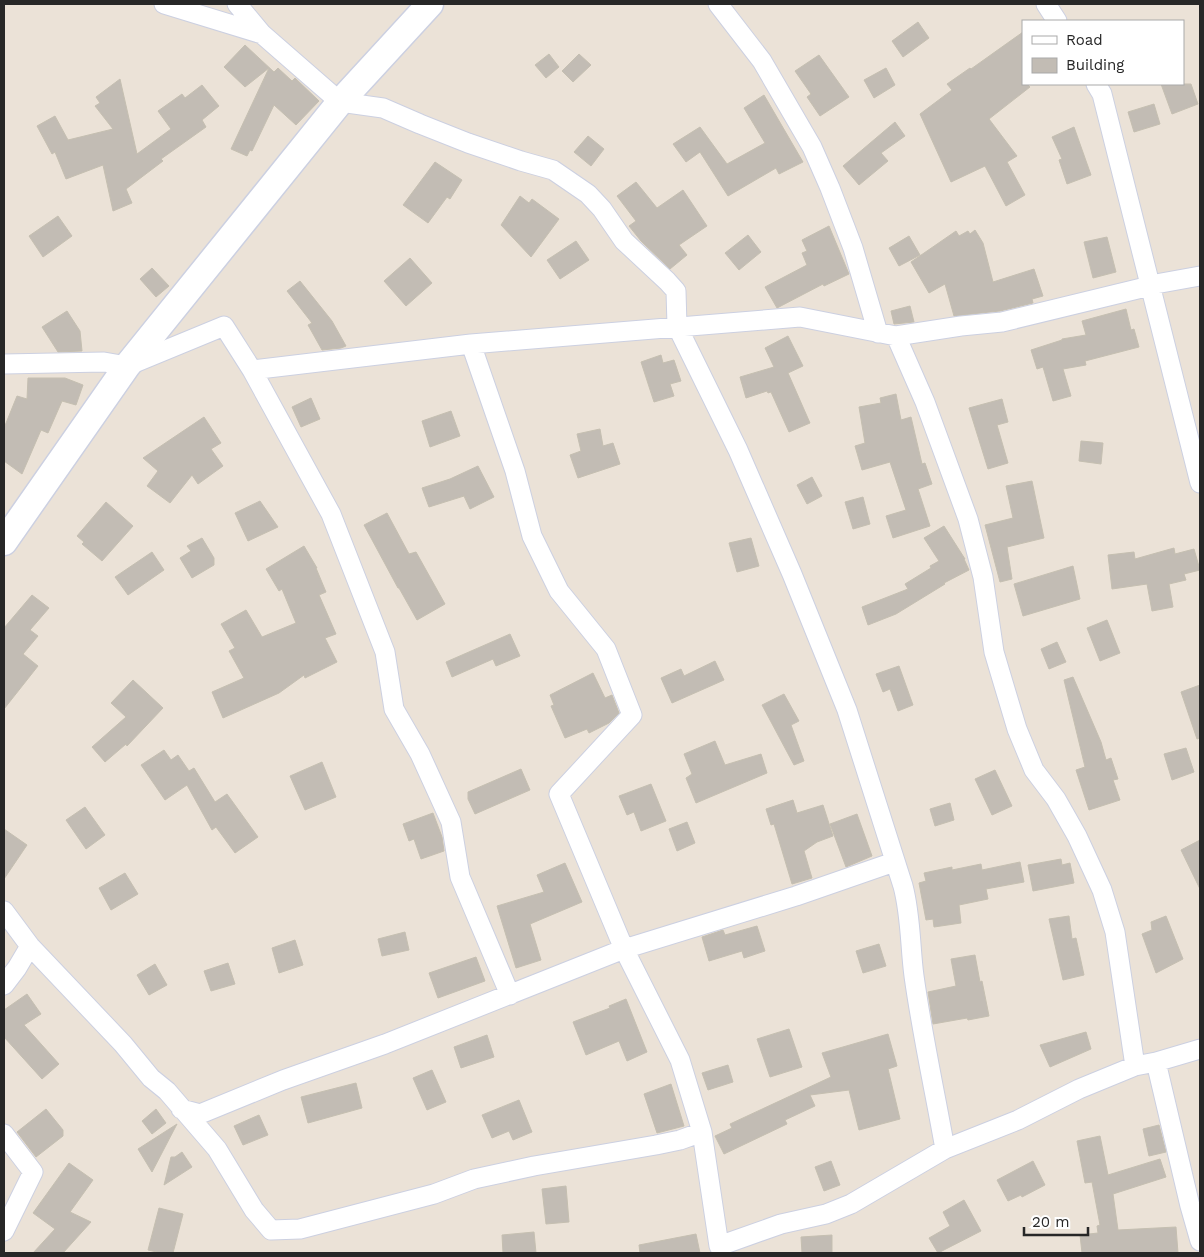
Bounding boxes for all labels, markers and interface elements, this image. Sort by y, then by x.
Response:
legend [1022,20,1184,85]
text: Road [1066,31,1103,49]
text: Building [1066,56,1124,74]
scale bar [1024,1204,1088,1236]
text: 20 m [1032,1213,1070,1231]

